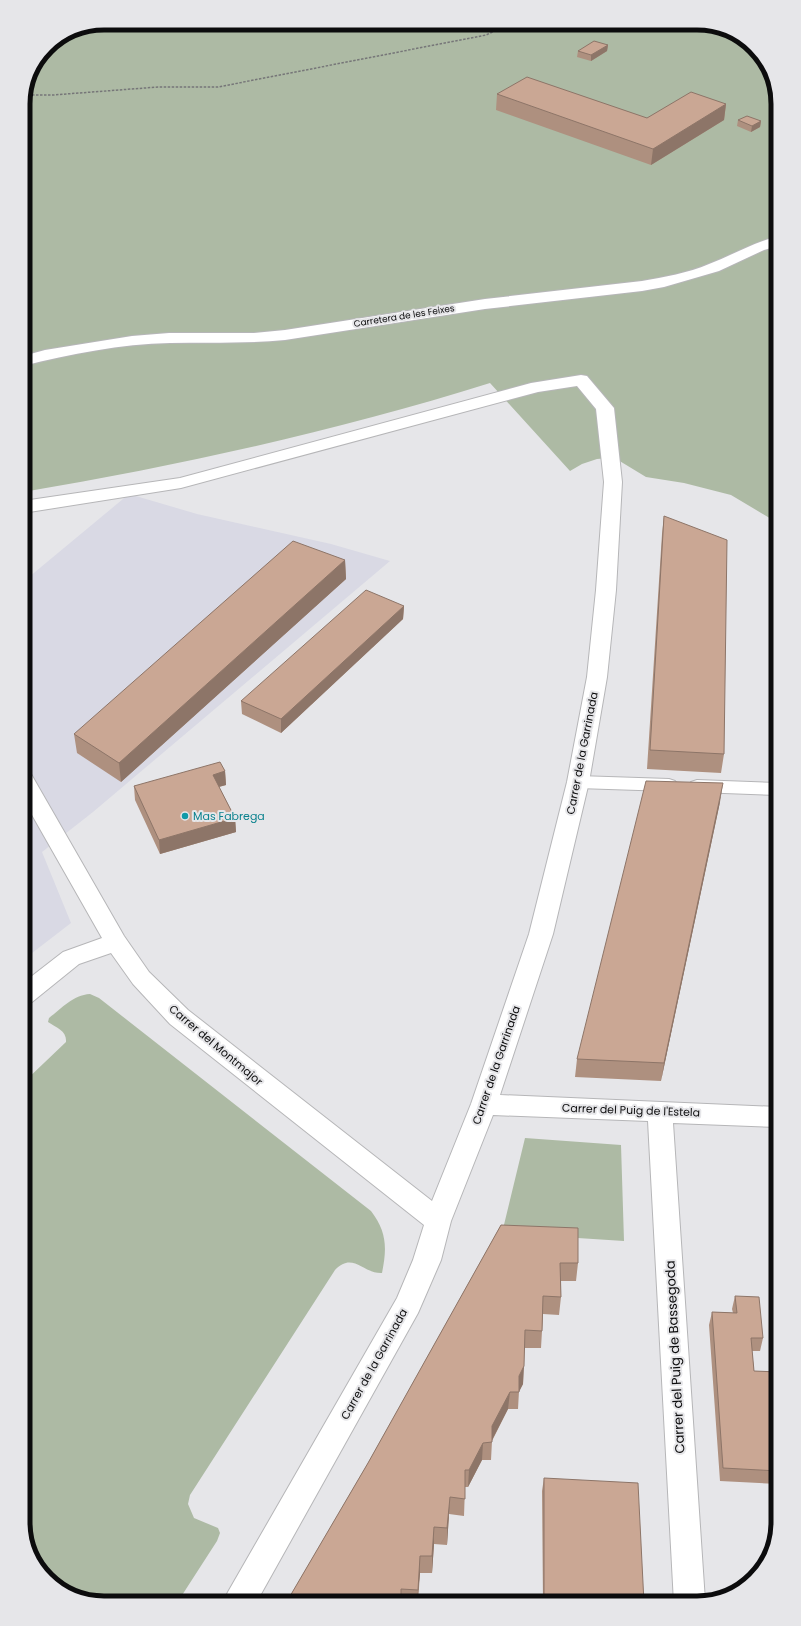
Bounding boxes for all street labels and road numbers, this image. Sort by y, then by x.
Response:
street label: Carretera de les Feixes [353,302,456,330]
street label: Carrer de la Garrinada [562,690,602,816]
street label: Carrer del Montmajor [166,1001,266,1089]
street label: Carrer de la Garrinada [468,1004,524,1126]
street label: Carrer del Puig de l'Estela [562,1100,700,1120]
street label: Carrer del Puig de Bassegoda [660,1260,690,1454]
street label: Carrer de la Garrinada [337,1306,411,1422]

